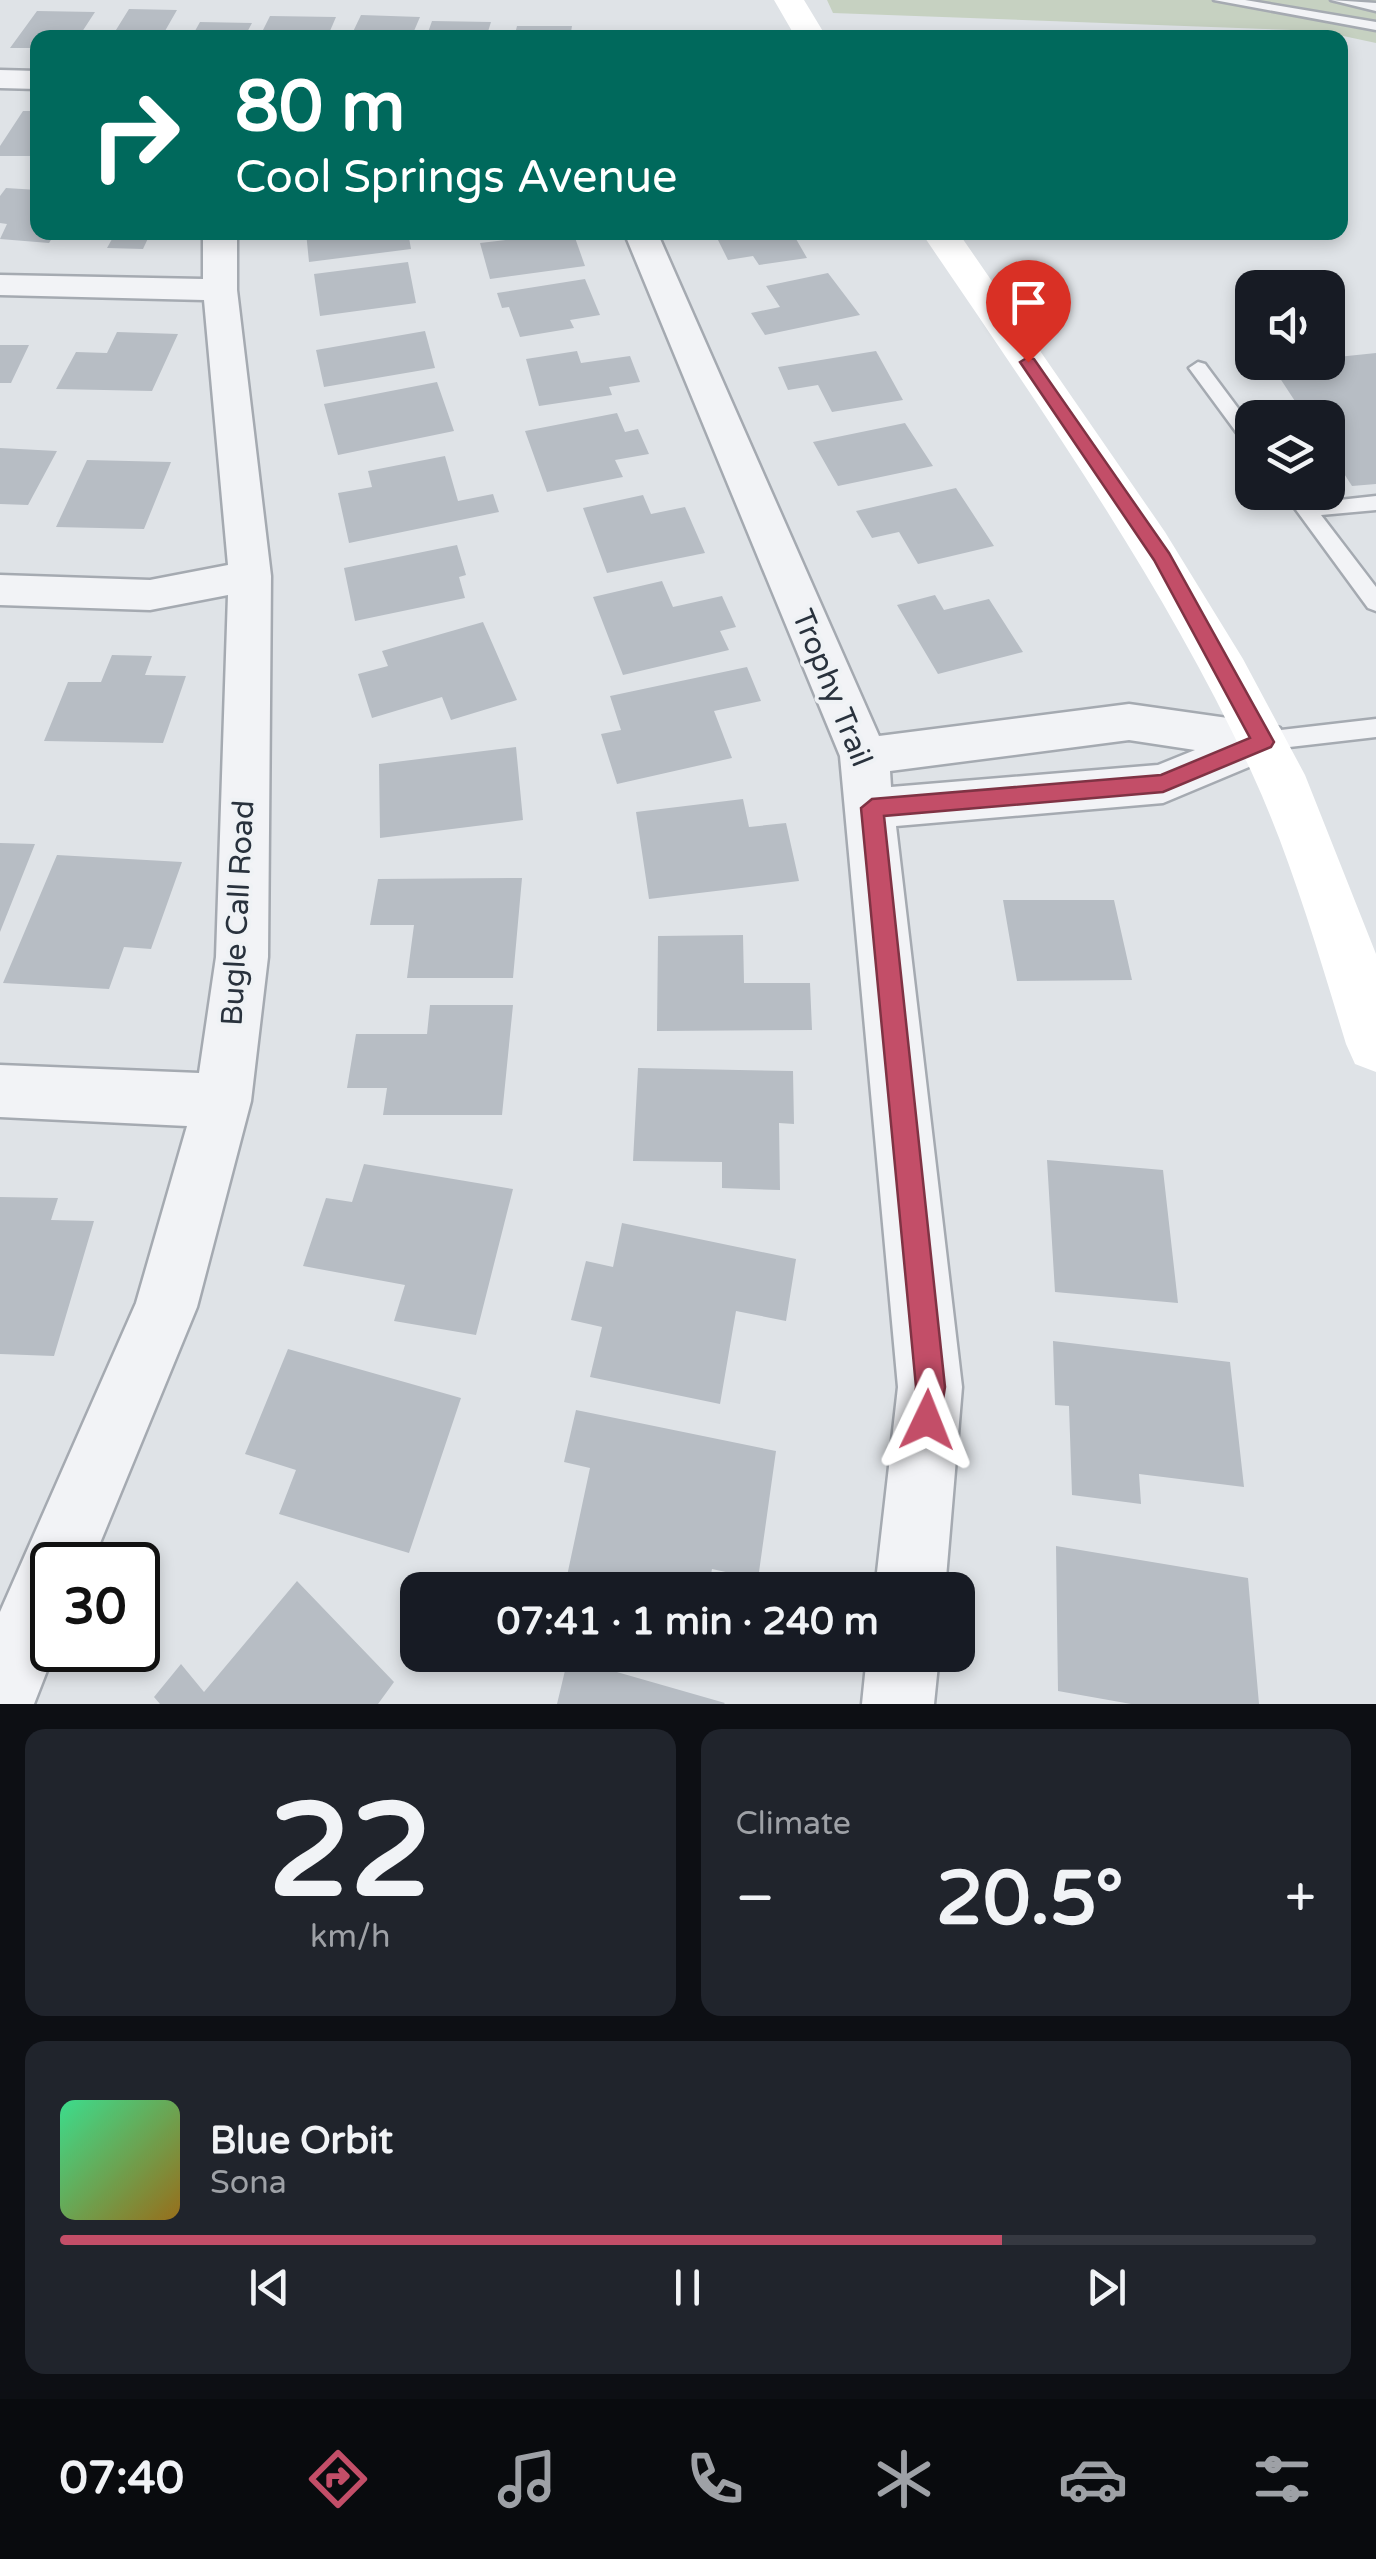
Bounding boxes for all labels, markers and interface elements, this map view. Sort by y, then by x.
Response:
text: 80 m [235,66,405,150]
icon: right [70,70,200,200]
text: Cool Springs Avenue [235,151,678,205]
pin [986,260,1071,363]
map controls [1235,270,1345,510]
button: sound [1235,270,1345,380]
icon: arrive [1001,275,1056,330]
button: layers [1235,400,1345,510]
street label: Trophy Trail [784,604,880,772]
street label: Bugle Call Road [214,799,262,1027]
position arrow [875,1368,979,1472]
speed limit sign: 30 [30,1542,160,1672]
text: 07:41 · 1 min · 240 m [496,1599,879,1645]
text: 22 [269,1775,432,1931]
text: Climate [736,1805,851,1843]
text: 20.5° [936,1854,1124,1944]
text: − [736,1866,775,1932]
text: + [1285,1866,1316,1932]
text: km/h [310,1918,390,1956]
text: Blue Orbit [210,2118,393,2164]
text: Sona [210,2164,287,2202]
icon: previous [242,2260,297,2315]
icon: pause [660,2260,715,2315]
icon: next [1079,2260,1134,2315]
icon: directions [303,2444,373,2514]
icon: music [492,2444,562,2514]
icon: phone [680,2444,750,2514]
icon: climate [869,2444,939,2514]
icon: car [1058,2444,1128,2514]
icon: filters [1247,2444,1317,2514]
text: 07:40 [59,2452,184,2506]

